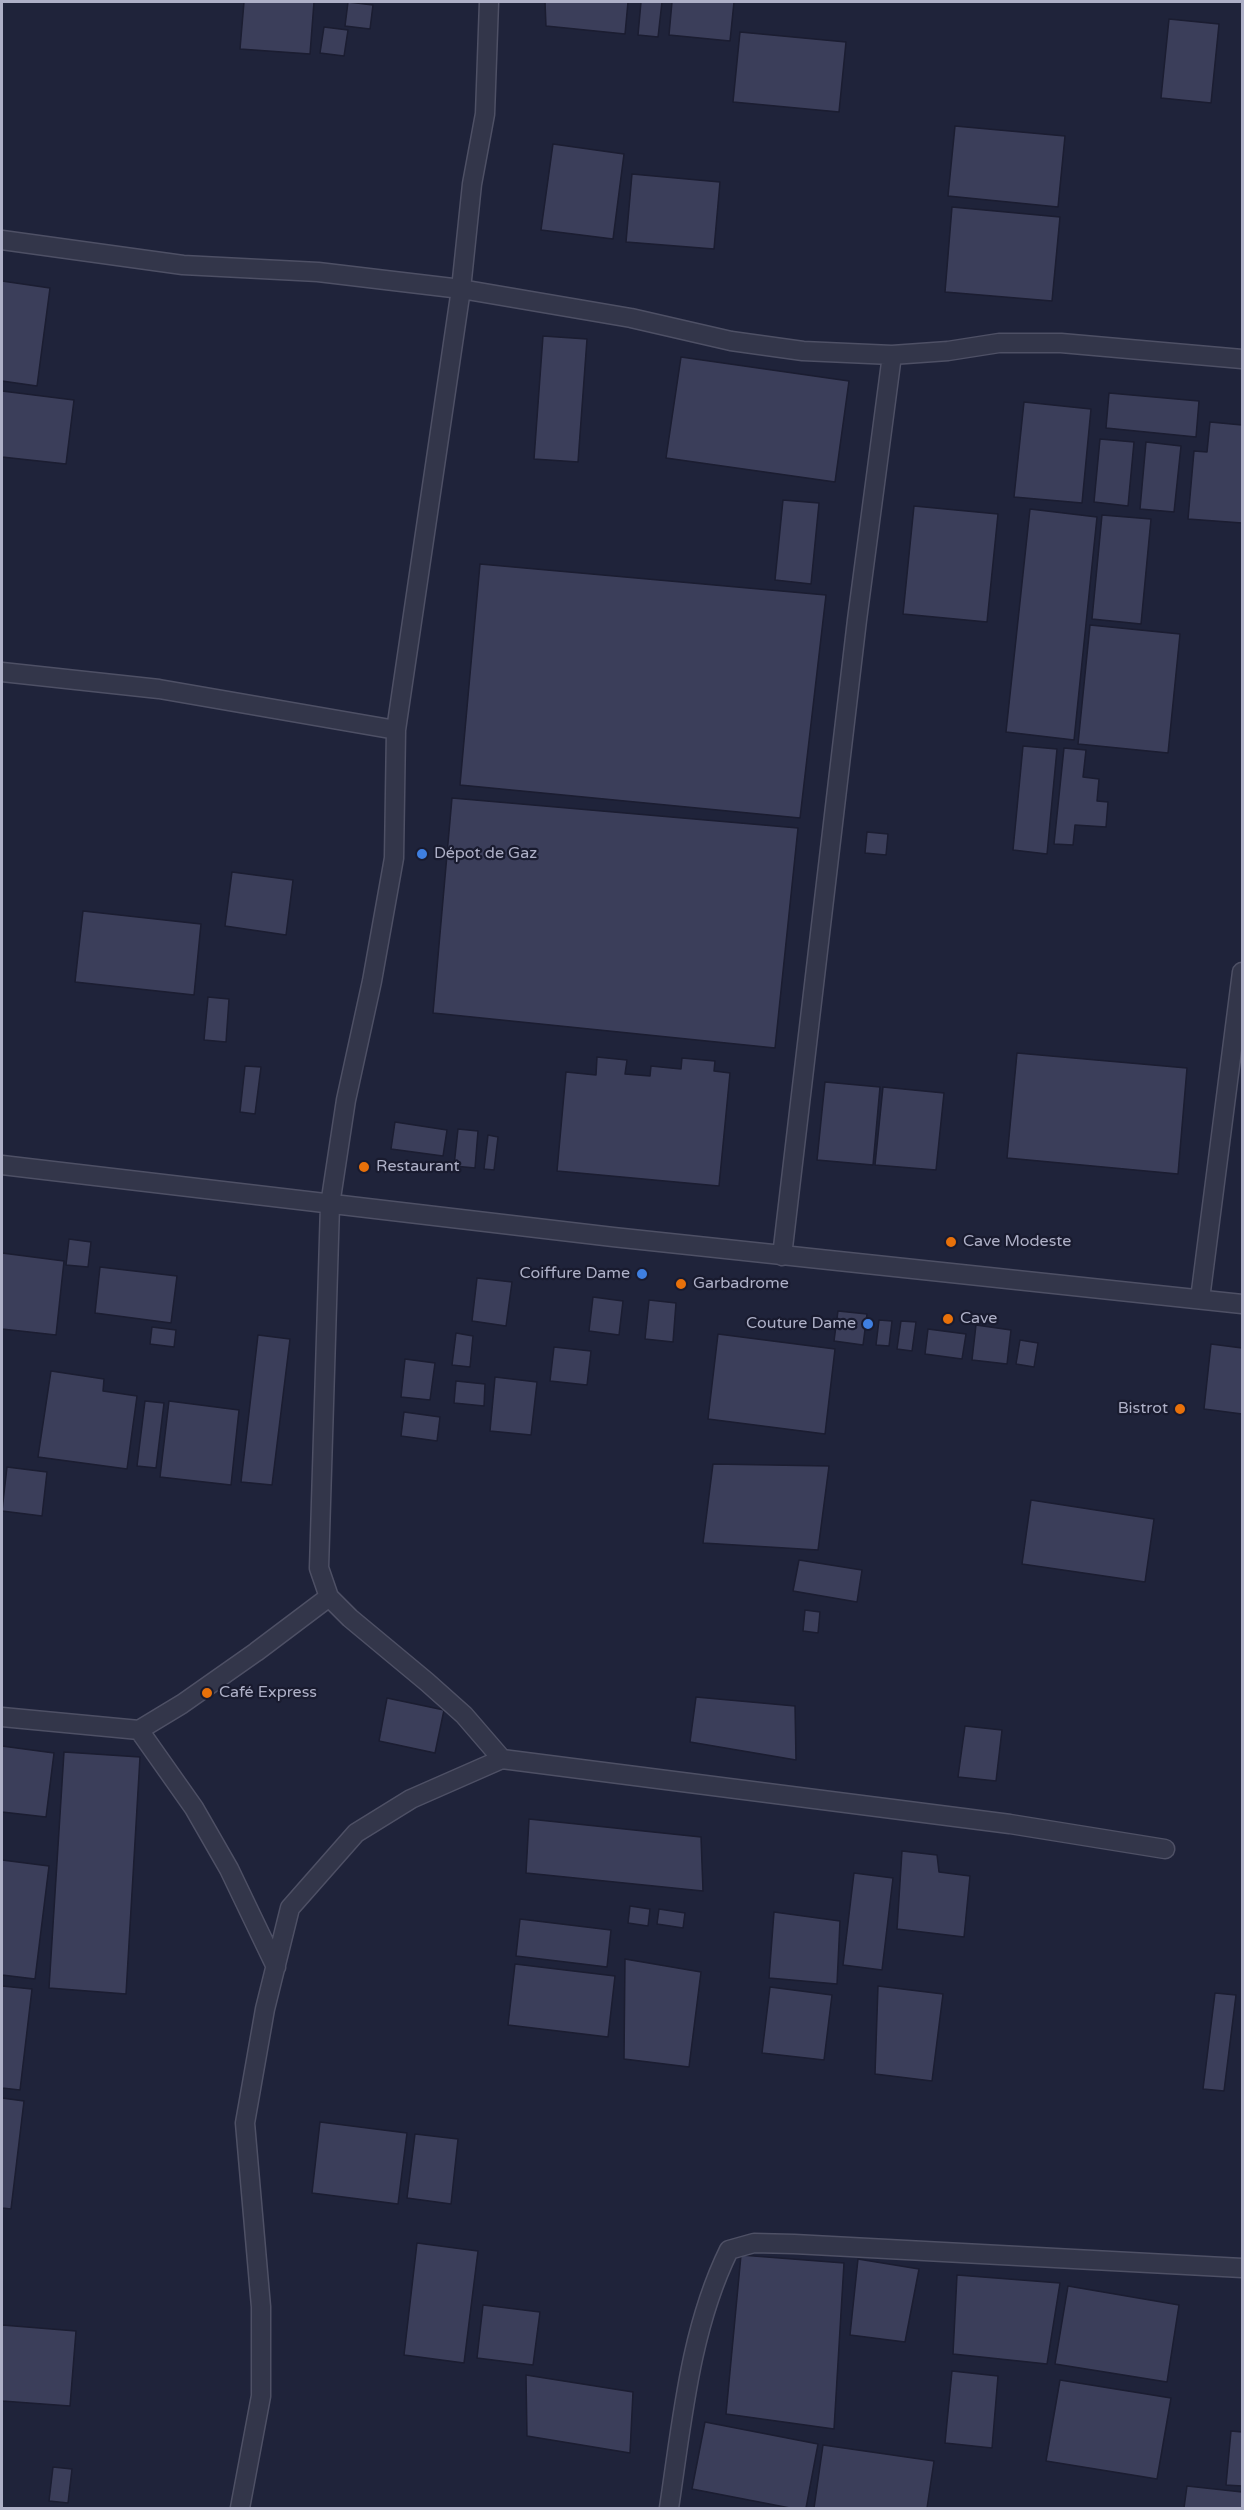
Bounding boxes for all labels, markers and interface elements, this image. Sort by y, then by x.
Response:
place label: Dépot de Gaz [434,844,537,864]
marker: Dépot de Gaz [415,847,429,861]
place label: Restaurant [376,1157,460,1177]
marker: Restaurant [357,1160,371,1174]
place label: Cave Modeste [963,1232,1071,1252]
marker: Cave Modeste [944,1235,958,1249]
place label: Coiffure Dame [520,1264,630,1284]
marker: Coiffure Dame [635,1267,649,1281]
place label: Garbadrome [693,1274,789,1294]
marker: Garbadrome [674,1277,688,1291]
place label: Cave [960,1309,997,1329]
marker: Cave [941,1312,955,1326]
place label: Couture Dame [746,1314,856,1334]
marker: Couture Dame [861,1317,875,1331]
place label: Bistrot [1118,1399,1168,1419]
marker: Bistrot [1173,1402,1187,1416]
place label: Café Express [219,1683,317,1703]
marker: Café Express [200,1686,214,1700]

